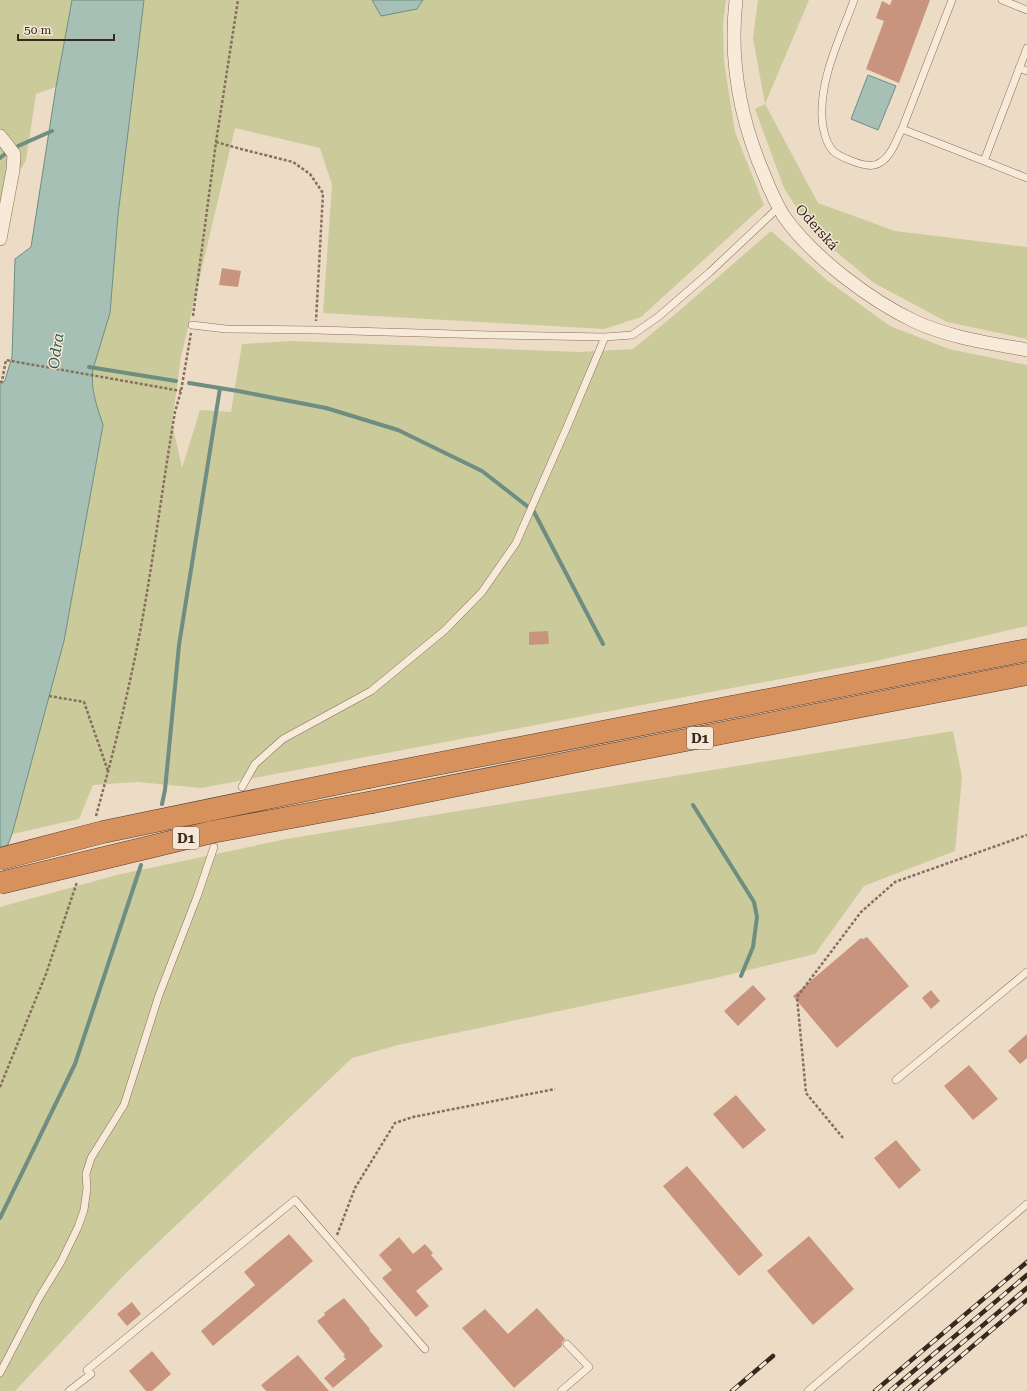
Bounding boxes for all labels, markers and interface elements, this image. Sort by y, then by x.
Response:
scale bar [18,16,114,42]
text: 50 m [24,23,51,37]
street label: Oderská [792,201,842,254]
water label: Odra [45,332,67,370]
road number: D1 [687,727,713,749]
road number: D1 [173,827,199,849]

